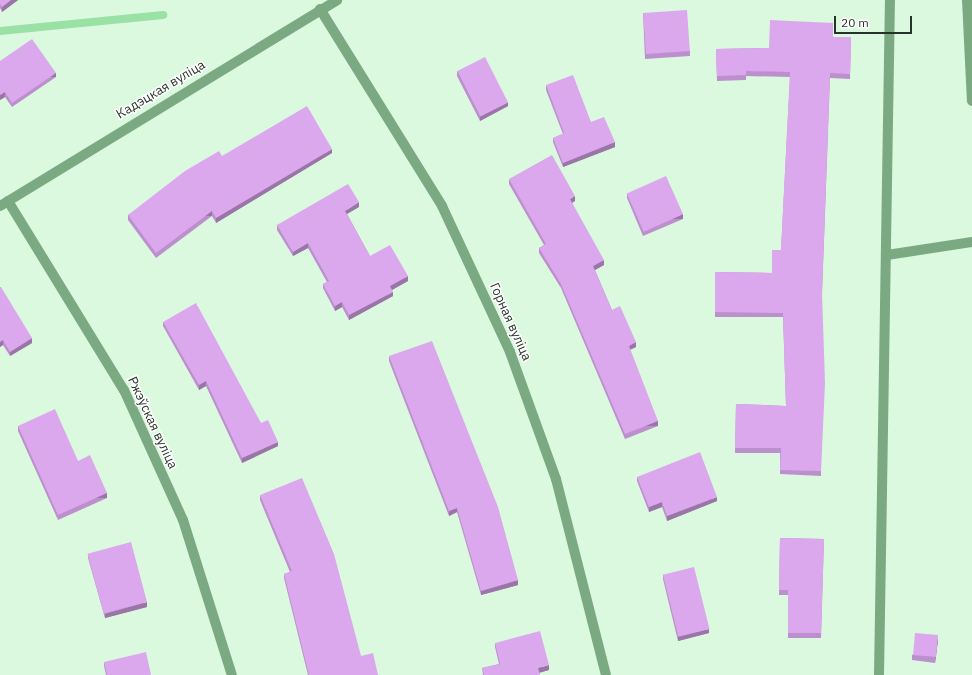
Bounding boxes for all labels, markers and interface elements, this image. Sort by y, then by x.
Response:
scale bar [836,8,914,34]
text: 20 m [841,15,869,30]
street label: Кадэцкая вуліца [114,57,208,123]
street label: Горная вуліца [486,281,534,363]
street label: Ржэўская вуліца [124,374,180,472]

